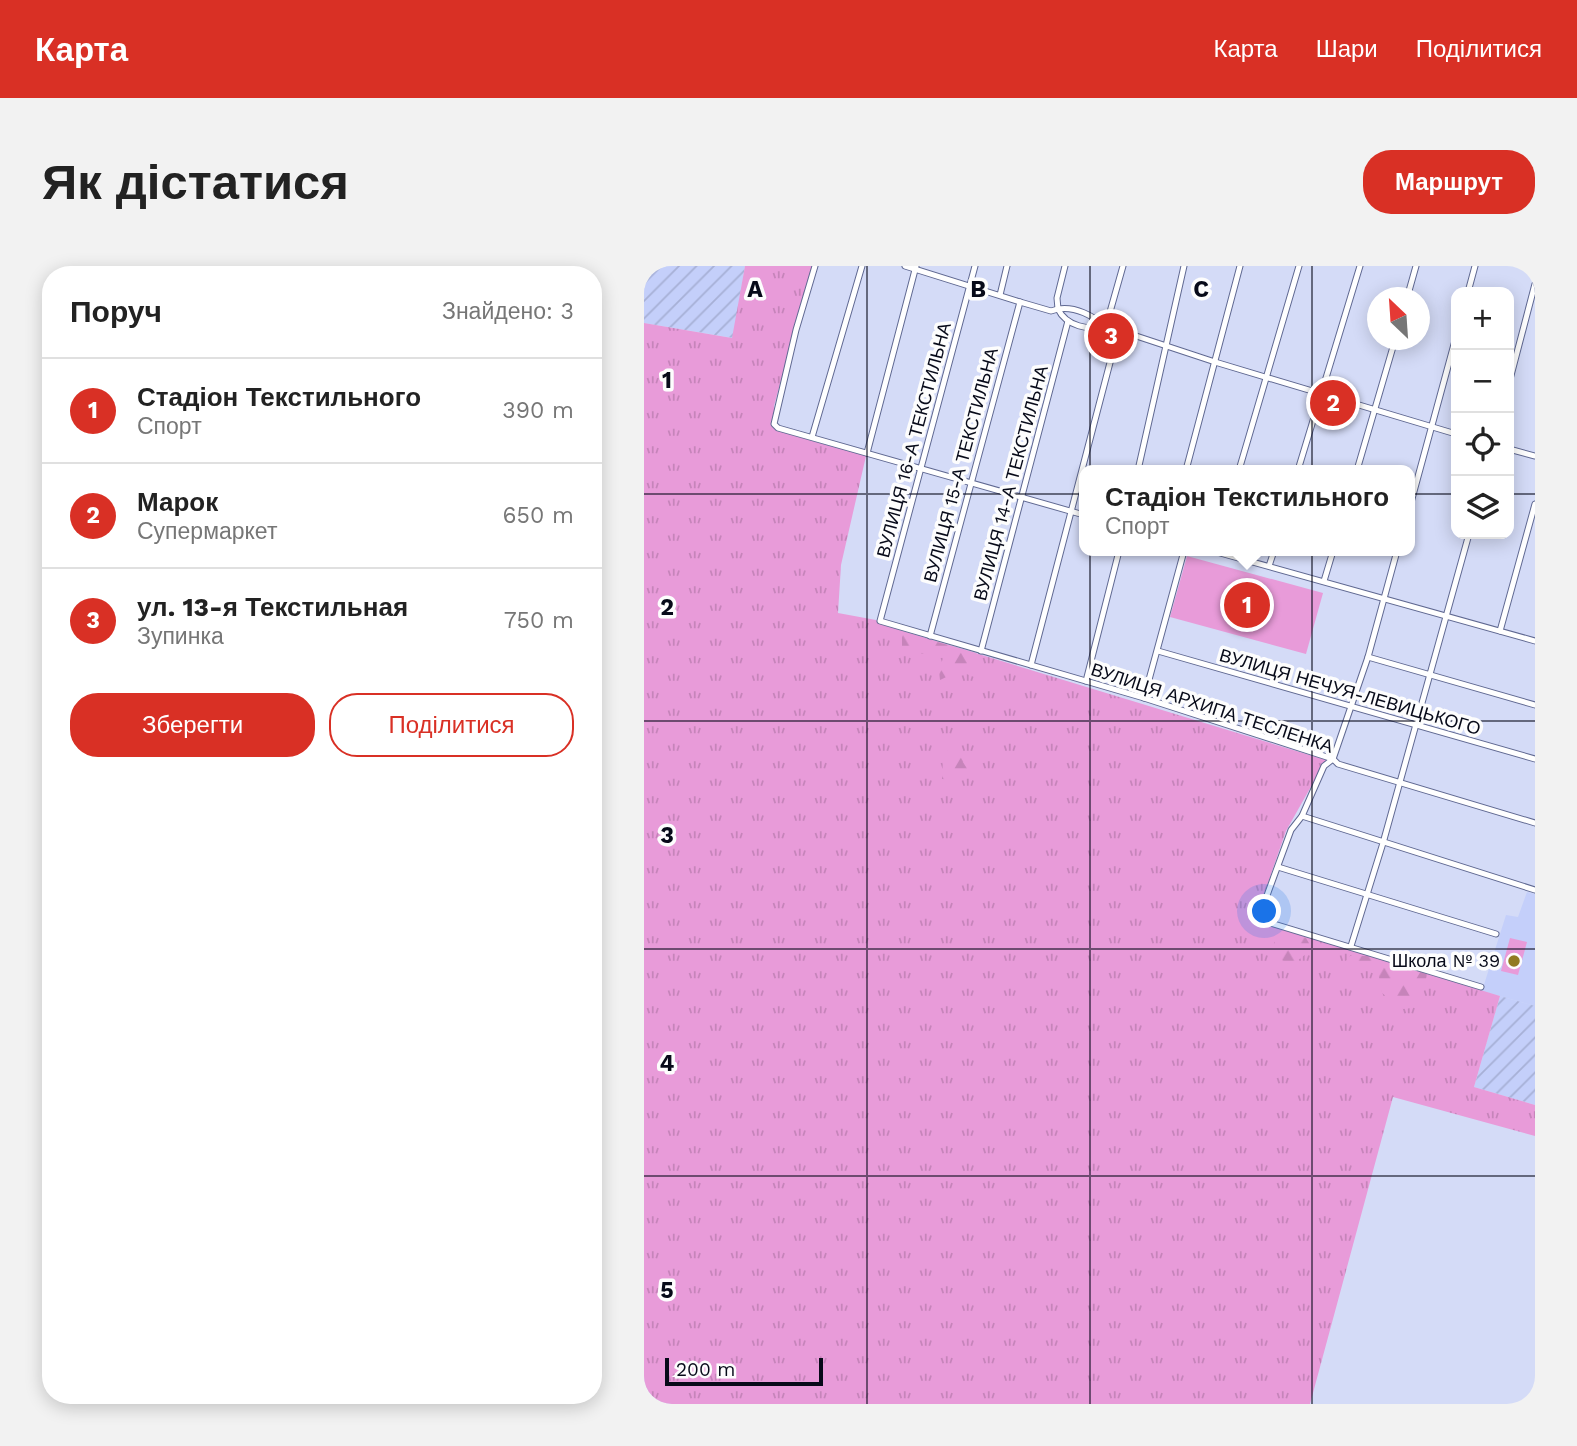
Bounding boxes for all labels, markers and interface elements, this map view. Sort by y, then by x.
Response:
text: Карта [35,30,128,69]
text: Карта [1213,35,1278,63]
text: Шари [1316,35,1378,63]
text: Поділитися [1416,35,1542,63]
button: Маршрут [1363,150,1535,214]
text: Як дістатися [42,153,349,211]
text: A [747,276,763,303]
text: B [970,276,986,303]
text: C [1193,276,1209,303]
north arrow [1367,287,1430,350]
map controls [1451,287,1514,539]
button: + [1451,287,1514,350]
text: Поруч [70,294,162,329]
text: Знайдено: 3 [442,298,574,325]
pin: 3 [1088,310,1134,362]
street label: ВУЛИЦЯ 16-А ТЕКСТИЛЬНА [872,320,955,560]
street label: ВУЛИЦЯ 15-А ТЕКСТИЛЬНА [919,345,1002,585]
button: − [1451,350,1514,413]
street label: ВУЛИЦЯ 14-А ТЕКСТИЛЬНА [969,363,1052,603]
text: 1 [662,367,672,394]
pin: 2 [1310,377,1356,429]
text: Стадіон Текстильного [137,382,421,412]
text: 1 [88,397,98,424]
text: 390 m [502,397,574,424]
text: Спорт [137,413,202,440]
button: locate [1451,413,1514,476]
popup [1079,465,1415,556]
button: layers [1451,476,1514,539]
text: Стадіон Текстильного [1105,482,1389,512]
text: Марок [137,487,218,517]
text: 2 [86,502,100,529]
text: 650 m [503,502,574,529]
text: Спорт [1105,513,1170,540]
text: Супермаркет [137,518,277,545]
pin: 1 [1224,579,1270,631]
text: ул. 13-я Текстильная [137,592,408,622]
text: 2 [660,594,674,621]
text: 3 [86,607,100,634]
text: 750 m [504,607,574,634]
text: Зупинка [137,623,224,650]
street label: ВУЛИЦЯ НЕЧУЯ-ЛЕВИЦЬКОГО [1217,644,1483,739]
street label: ВУЛИЦЯ АРХИПА ТЕСЛЕНКА [1088,658,1336,757]
button: Зберегти [70,693,315,757]
button: Поділитися [329,693,574,757]
text: 3 [660,822,674,849]
your location [1247,894,1281,928]
place label: Школа № 39 [1392,950,1500,971]
marker: Школа № 39 [1506,953,1522,969]
text: 4 [660,1050,675,1077]
text: 5 [660,1277,674,1304]
scale bar [665,1355,822,1387]
text: 200 m [676,1358,735,1381]

